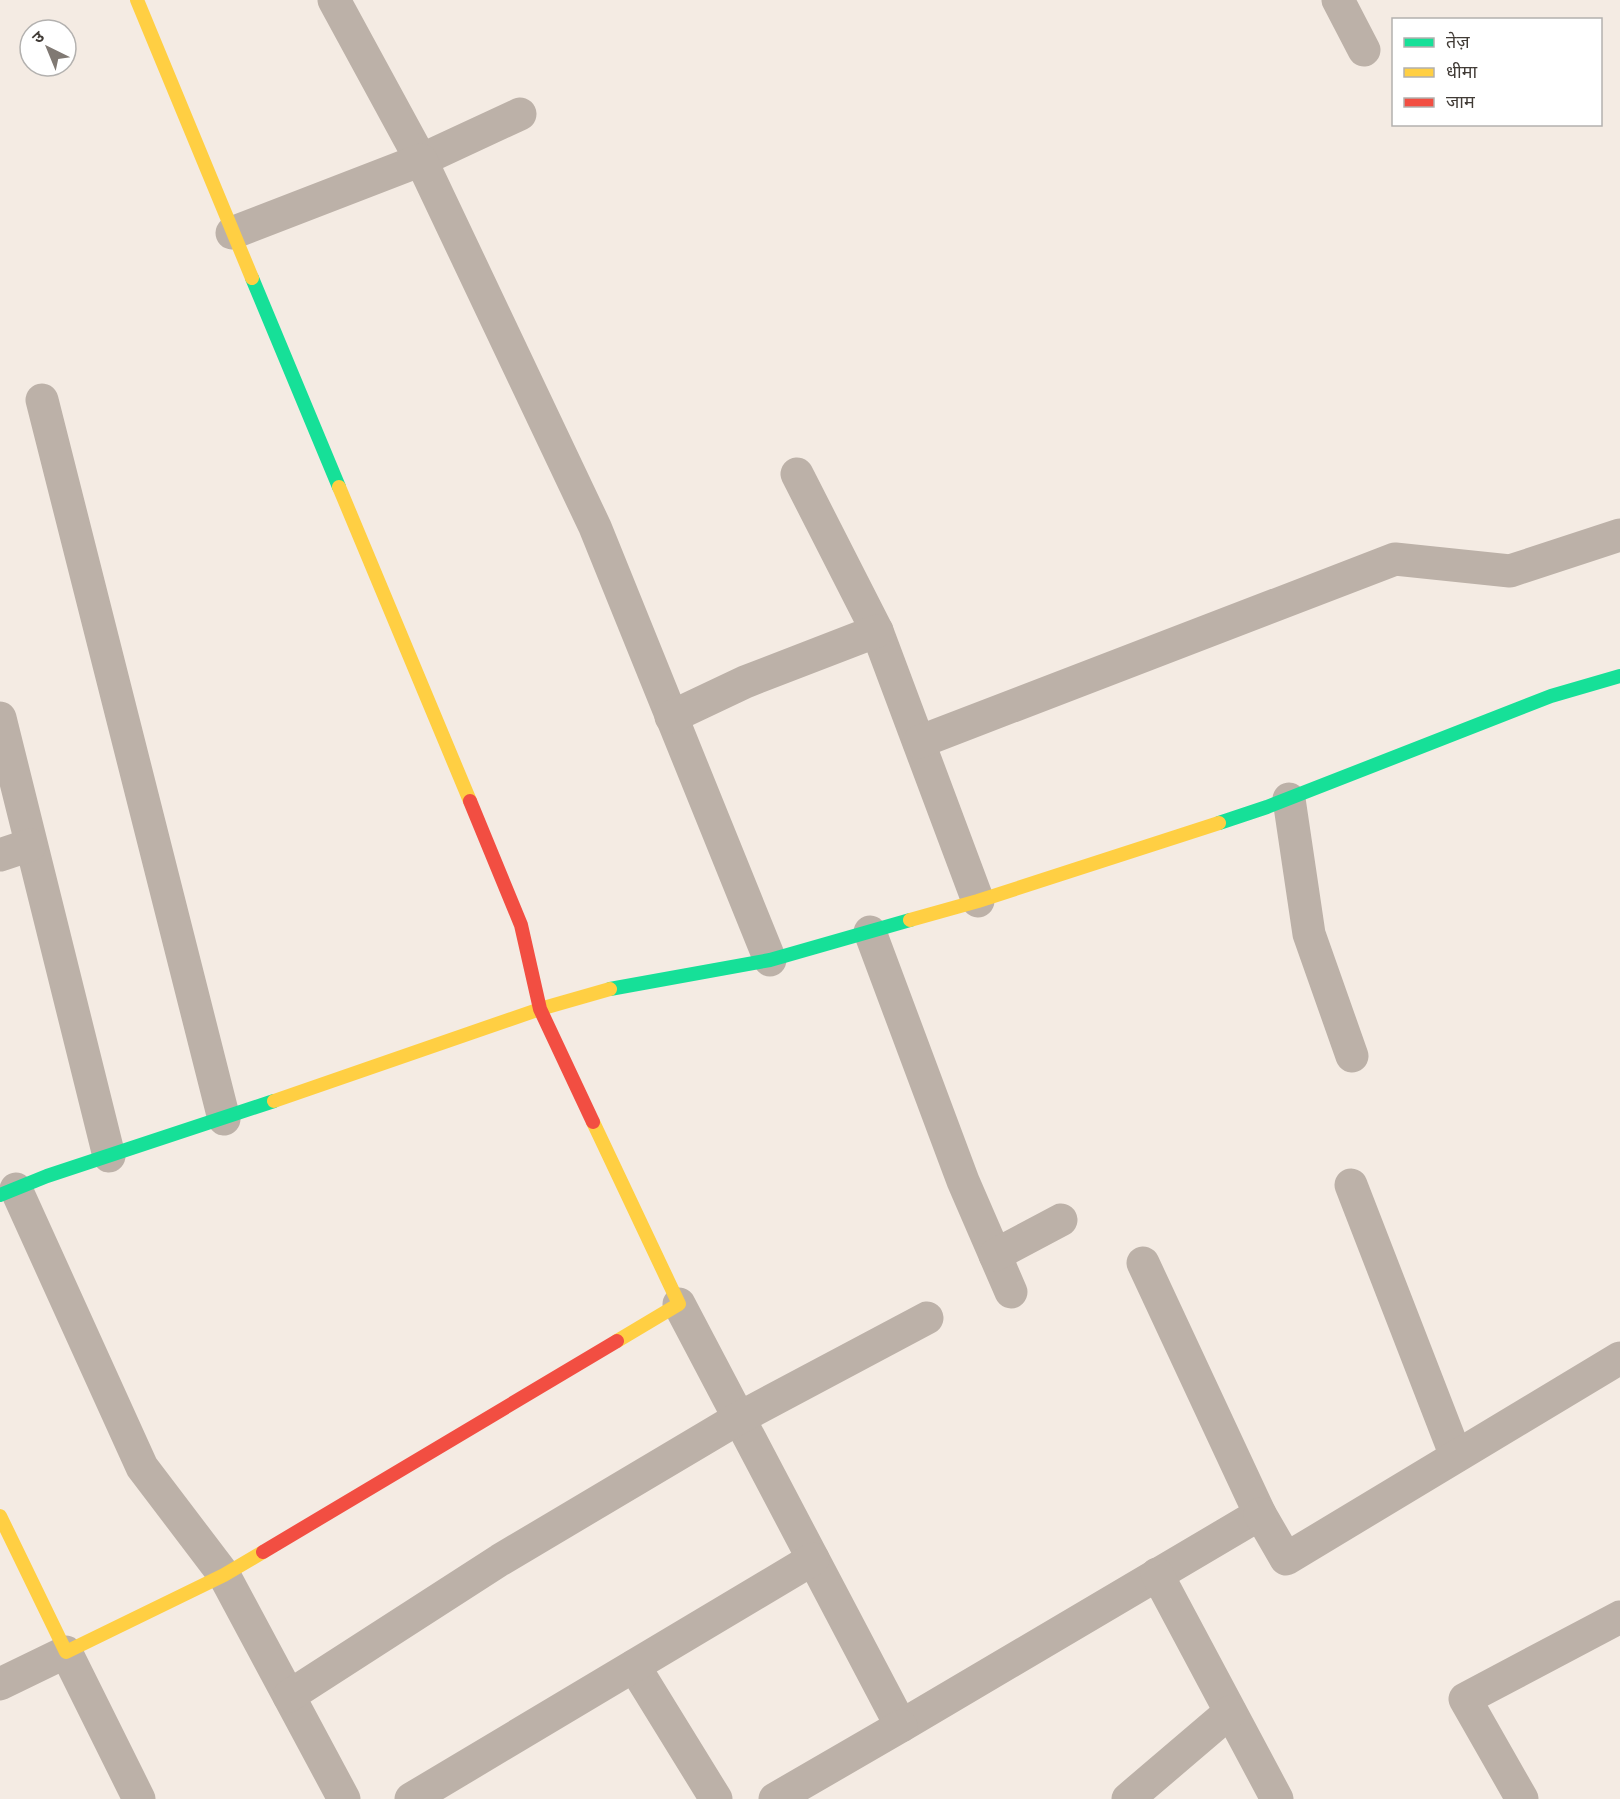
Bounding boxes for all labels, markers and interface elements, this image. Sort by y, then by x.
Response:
north arrow [18,18,78,78]
legend [1392,18,1602,126]
text: उ [29,28,50,49]
text: तेज़ [1446,31,1470,55]
text: धीमा [1446,62,1477,85]
text: जाम [1446,92,1476,115]

